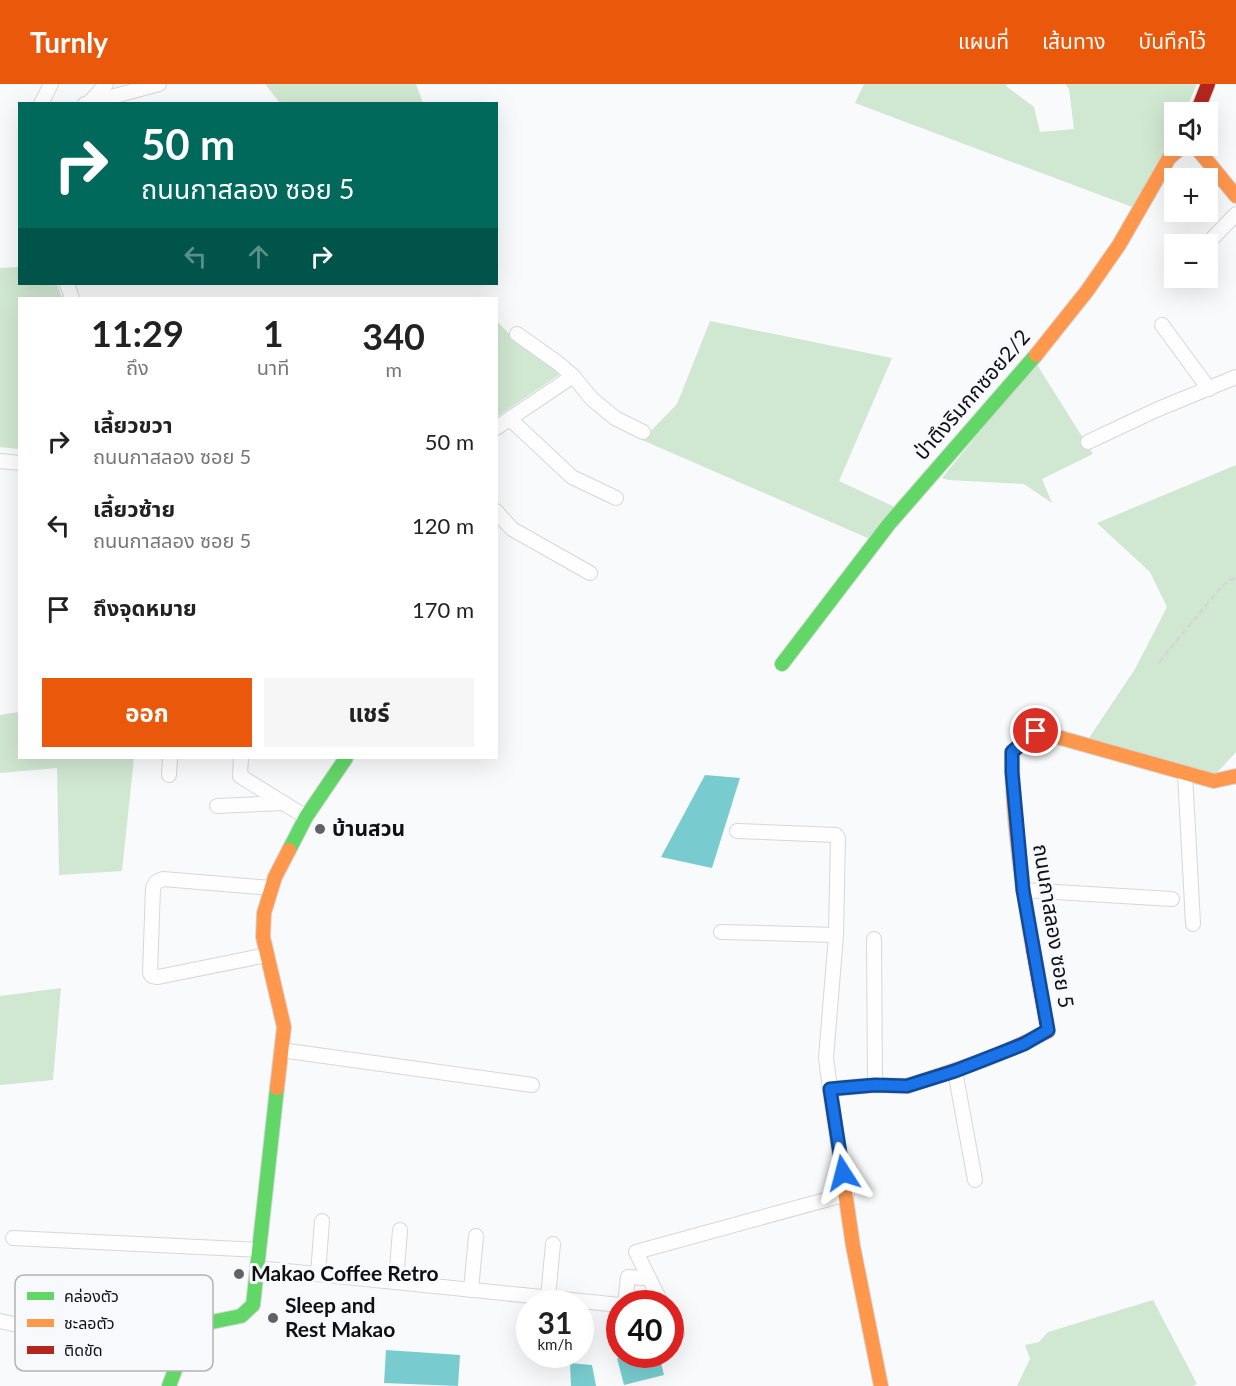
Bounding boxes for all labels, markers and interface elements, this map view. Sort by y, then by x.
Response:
text: Turnly [30,25,108,59]
text: แผนที่ [958,28,1009,53]
text: เส้นทาง [1042,28,1106,53]
text: บันทึกไว้ [1139,28,1206,53]
map controls [1164,102,1218,288]
button: sound [1164,102,1218,156]
text: 50 m [141,119,235,169]
icon: right [42,126,120,204]
button: + [1164,168,1218,222]
text: ถนนกาสลอง ซอย 5 [141,172,354,205]
button: − [1164,234,1218,288]
icon: left [179,240,212,273]
icon: ahead [242,240,275,273]
icon: right [305,240,338,273]
text: 11:29 [91,311,184,355]
text: 1 [263,311,284,355]
text: 340 [362,314,425,358]
street label: ป่าตึงริมกกซอย2/2 [908,324,1034,464]
text: ถึง [126,355,149,379]
text: นาที [257,355,289,379]
text: m [385,357,402,381]
text: เลี้ยวขวา [93,411,173,438]
icon: right [42,425,75,458]
text: 50 m [425,428,474,455]
text: ถนนกาสลอง ซอย 5 [93,444,251,468]
text: เลี้ยวซ้าย [93,495,175,522]
icon: left [42,509,75,542]
text: 120 m [412,512,474,539]
text: ถนนกาสลอง ซอย 5 [93,528,251,552]
icon: arrive [42,593,75,626]
text: ถึงจุดหมาย [93,594,197,621]
text: 170 m [412,596,474,623]
button: ออก [42,678,252,747]
button: แชร์ [264,678,474,747]
pin [1010,705,1061,756]
icon: arrive [1019,714,1052,747]
place label: บ้านสวน [332,815,405,840]
marker: บ้านสวน [313,822,327,836]
street label: ถนนกาสลอง ซอย 5 [1029,842,1080,1010]
position arrow [811,1141,875,1205]
place label: Makao Coffee Retro [251,1260,439,1285]
marker: Makao Coffee Retro [232,1267,246,1281]
legend [15,1275,213,1371]
text: คล่องตัว [64,1286,119,1305]
speed limit sign: 40 [606,1290,684,1368]
place label: Sleep and Rest Makao [285,1292,395,1341]
text: 31 [538,1304,572,1340]
marker: Sleep and Rest Makao [266,1311,280,1325]
text: ชะลอตัว [64,1313,115,1332]
text: km/h [537,1335,573,1353]
text: ติดขัด [64,1340,103,1359]

